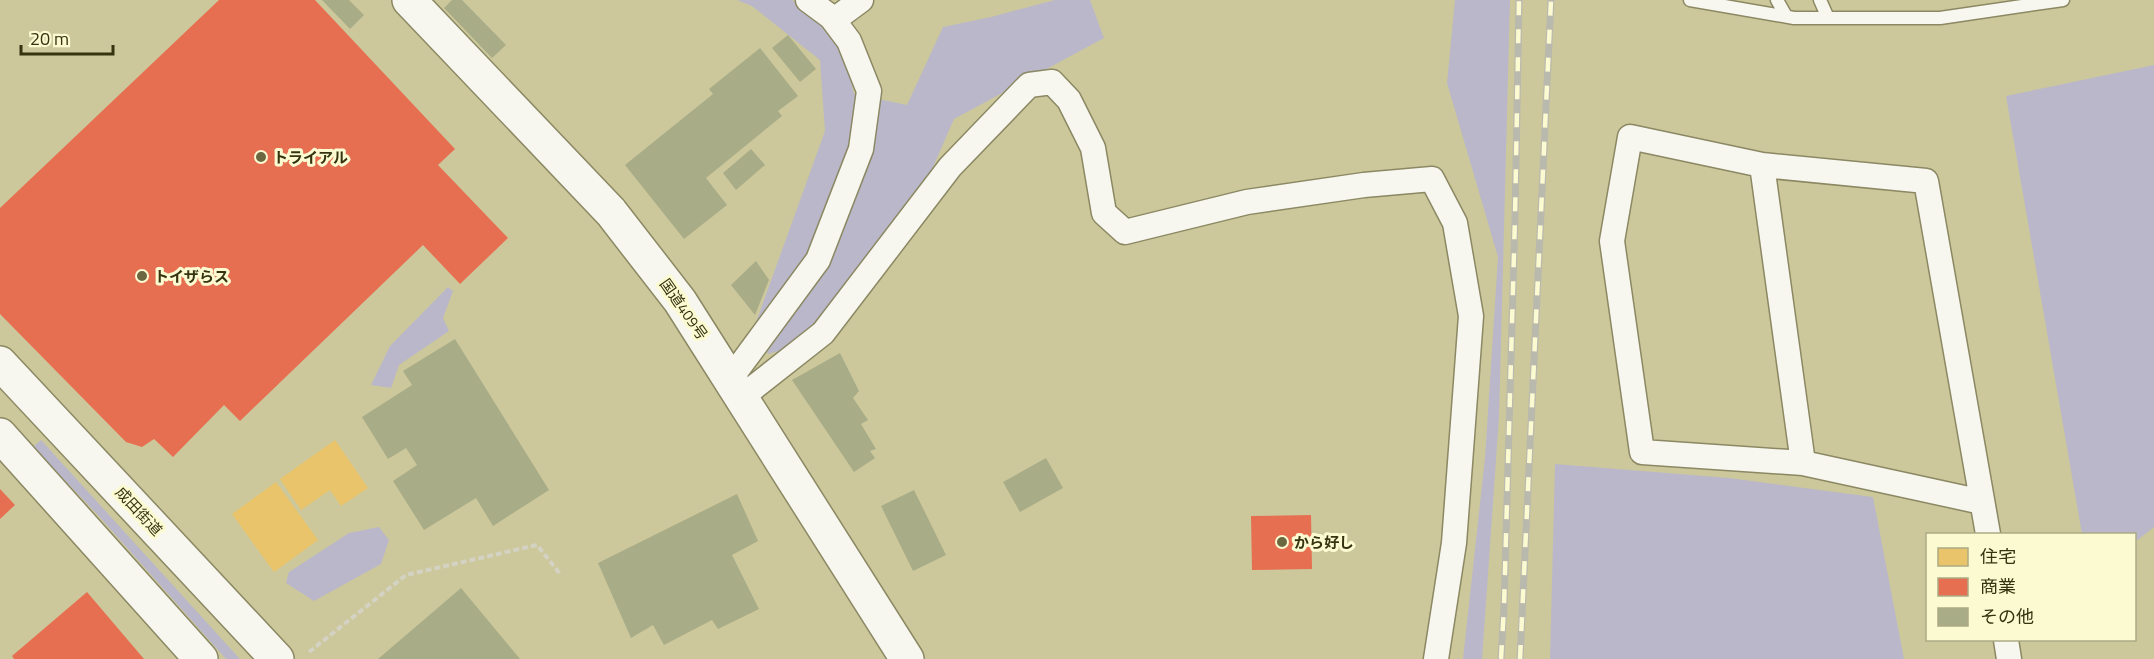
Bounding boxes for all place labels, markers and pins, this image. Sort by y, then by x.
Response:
place label: トライアル [273,146,348,169]
marker: トライアル [254,150,268,164]
place label: トイザらス [154,265,229,288]
marker: トイザらス [135,269,149,283]
place label: から好し [1294,531,1354,554]
marker: から好し [1275,535,1289,549]

